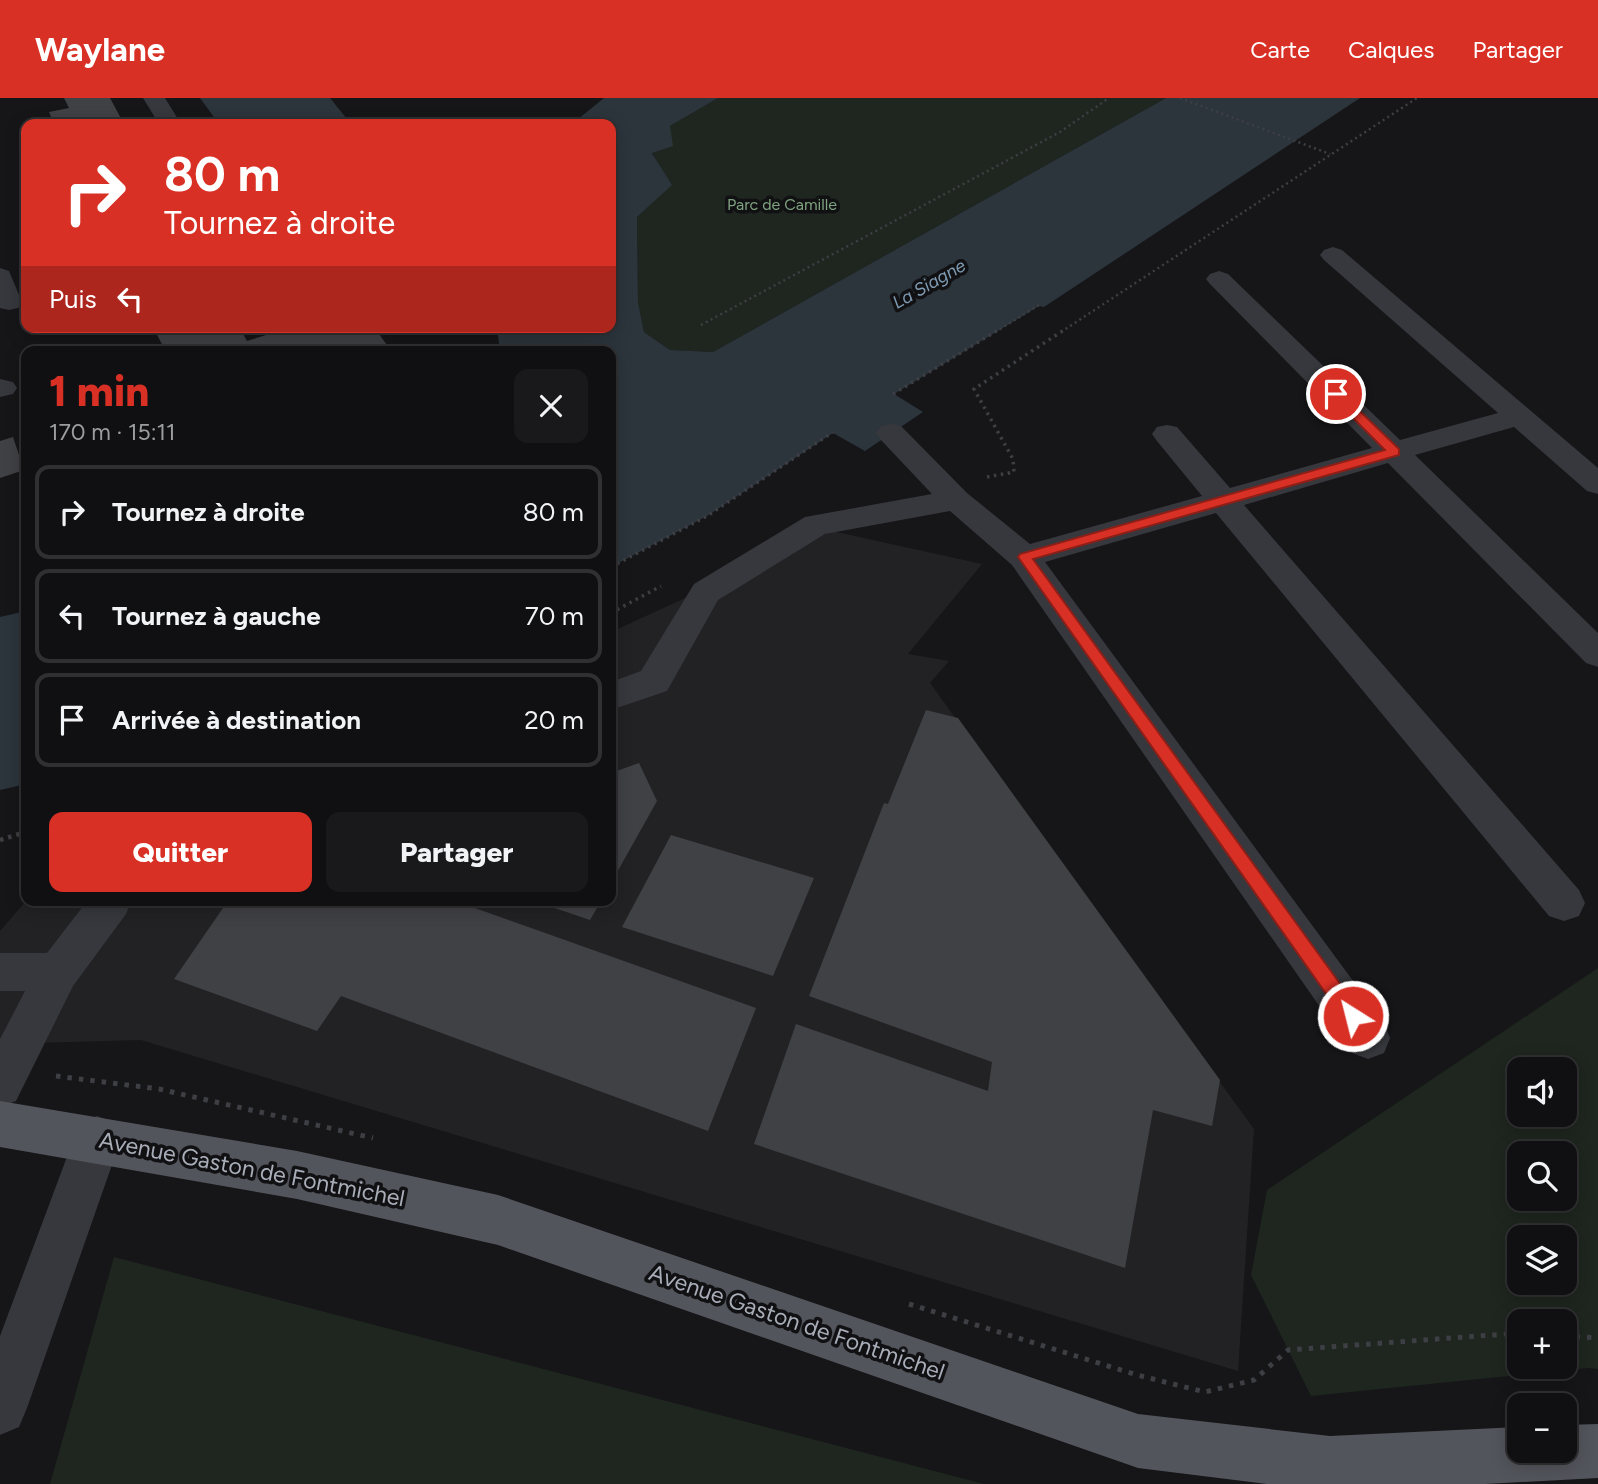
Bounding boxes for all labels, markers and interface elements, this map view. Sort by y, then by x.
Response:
text: Waylane [35,30,165,69]
text: Carte [1250,35,1310,64]
text: Calques [1348,35,1434,64]
text: Partager [1472,35,1563,64]
text: 80 m [164,144,280,203]
icon: right [49,147,140,238]
park label: Parc de Camille [727,195,837,214]
text: Tournez à droite [164,204,395,242]
water label: La Siagne [889,254,970,314]
icon: left [111,280,149,318]
text: Puis [49,283,97,315]
pin [1306,364,1366,424]
text: 1 min [49,366,149,417]
button: close [514,369,588,443]
icon: arrive [1317,375,1355,413]
text: 170 m · 15:11 [49,418,176,446]
icon: right [53,493,91,531]
text: Tournez à droite [112,496,305,528]
text: 80 m [523,496,584,528]
icon: left [53,597,91,635]
text: Tournez à gauche [112,600,321,632]
text: 70 m [525,600,584,632]
icon: arrive [53,701,91,739]
text: Arrivée à destination [112,704,361,736]
text: 20 m [524,704,584,736]
button: Quitter [49,812,312,892]
button: Partager [326,812,588,892]
position arrow [1316,979,1390,1053]
map controls [1507,1057,1577,1463]
button: sound [1507,1057,1577,1127]
street label: Avenue Gaston de Fontmichel [97,1126,407,1212]
button: search [1507,1141,1577,1211]
button: layers [1507,1225,1577,1295]
street label: Avenue Gaston de Fontmichel [646,1258,948,1386]
button: + [1507,1309,1577,1379]
button: − [1507,1393,1577,1463]

